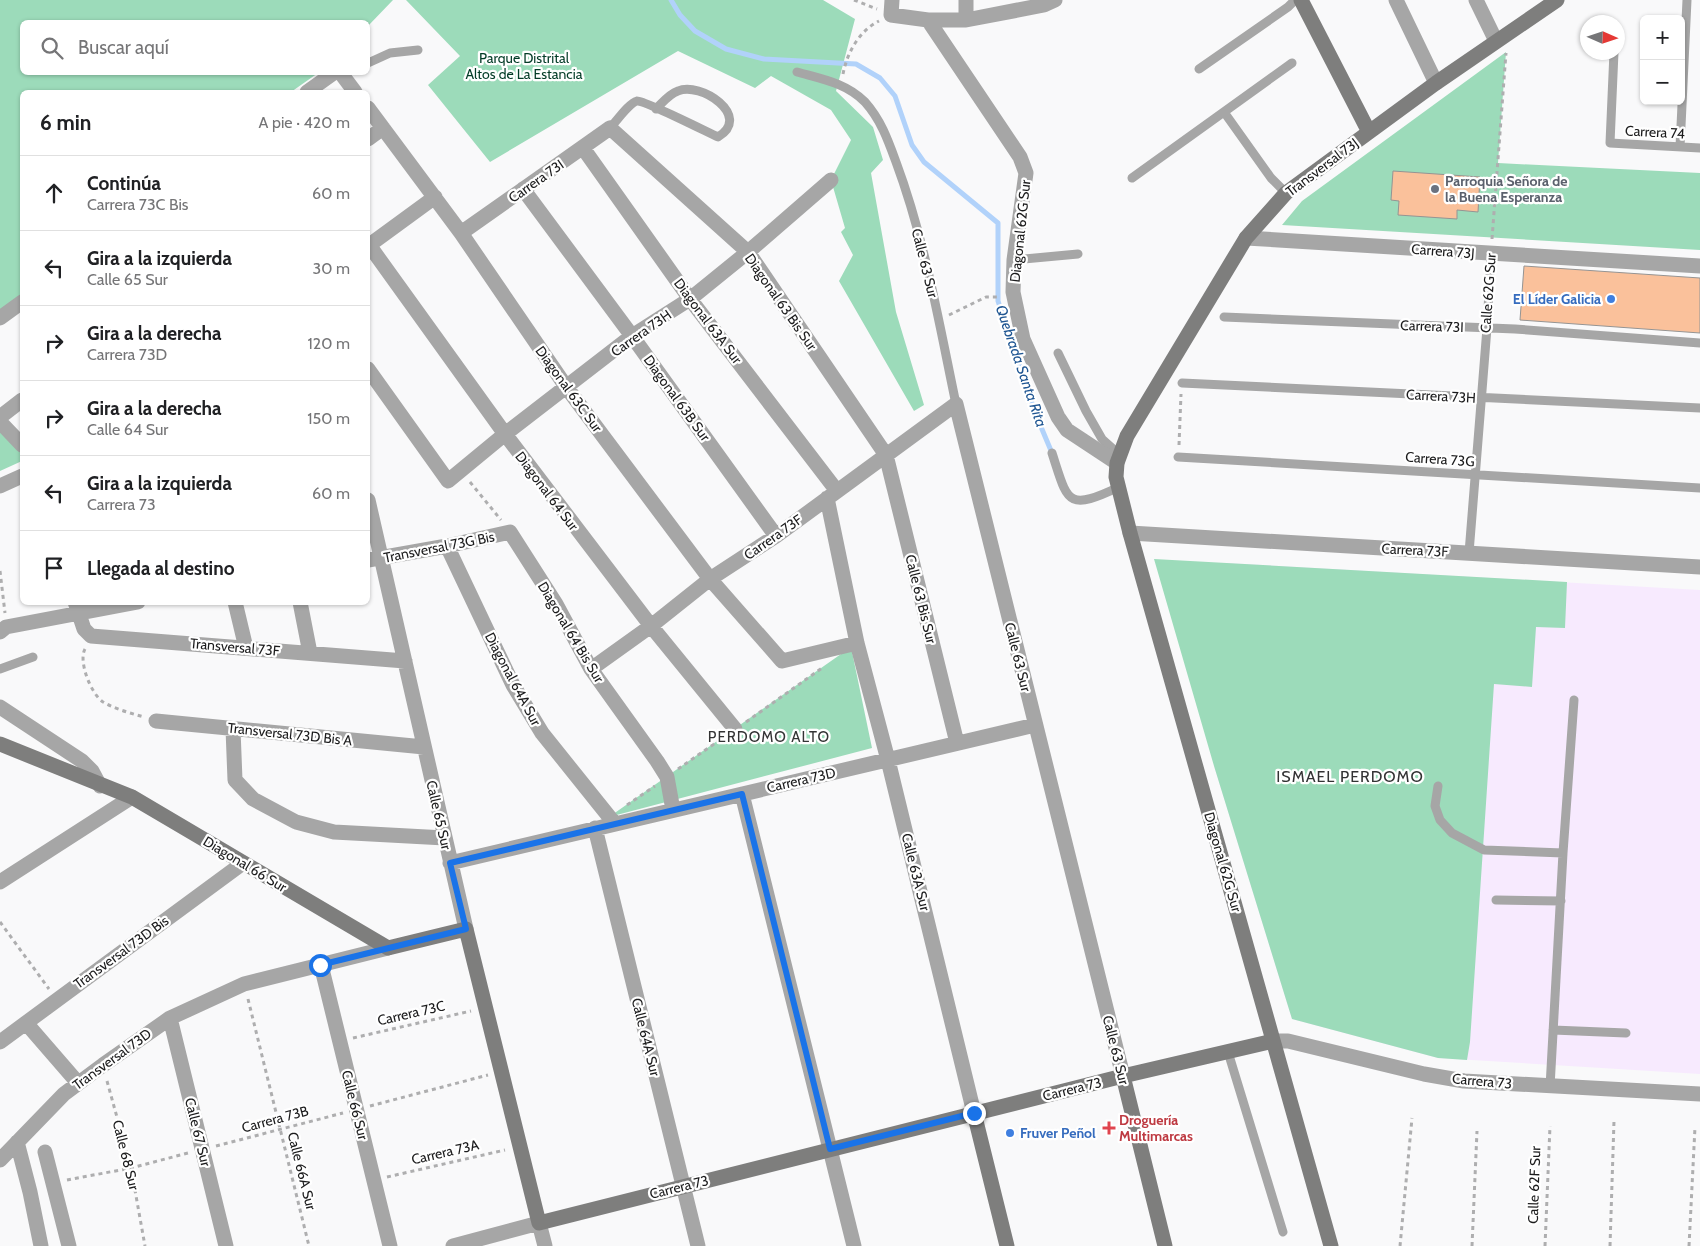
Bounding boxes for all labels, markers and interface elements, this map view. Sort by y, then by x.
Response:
north arrow [1580,15,1625,60]
map controls [1640,15,1685,105]
button: + [1640,15,1685,60]
search box [20,20,370,75]
icon: search [38,34,66,62]
text: Buscar aquí [78,36,169,59]
park label: Parque Distrital Altos de La Estancia [466,49,583,83]
button: − [1640,60,1685,105]
text: 6 min [40,110,91,135]
text: A pie · 420 m [259,113,350,132]
street label: Carrera 74 [1625,121,1685,143]
street label: Transversal 73J [1282,134,1362,200]
street label: Carrera 73I [505,155,567,207]
text: Continúa [87,172,161,195]
place label: Parroquia Señora de la Buena Esperanza [1445,172,1567,206]
street label: Diagonal 62G Sur [1006,178,1034,283]
icon: ahead [40,179,68,207]
marker: Parroquia Señora de la Buena Esperanza [1429,183,1441,195]
text: 60 m [312,184,350,203]
text: Carrera 73C Bis [87,195,189,214]
street label: Calle 63 Sur [908,227,942,300]
street label: Carrera 73J [1411,240,1475,262]
text: Gira a la izquierda [87,247,232,270]
street label: Diagonal 63 Bis Sur [741,250,821,354]
street label: Calle 62G Sur [1476,252,1500,333]
icon: left [40,254,68,282]
text: 30 m [313,259,350,278]
text: Calle 65 Sur [87,270,168,289]
street label: Diagonal 63A Sur [670,275,746,368]
place label: El Líder Galicia [1513,290,1601,308]
marker: El Líder Galicia [1605,293,1617,305]
water label: Quebrada Santa Rita [992,303,1050,429]
street label: Carrera 73H [607,306,675,360]
street label: Carrera 73I [1400,316,1464,336]
text: Gira a la derecha [87,322,222,345]
icon: right [40,329,68,357]
text: 120 m [308,334,350,353]
street label: Diagonal 63C Sur [532,342,607,436]
text: Carrera 73D [87,345,167,364]
street label: Diagonal 63B Sur [640,351,715,445]
street label: Carrera 73H [1406,385,1476,407]
text: Gira a la derecha [87,397,222,420]
icon: right [40,404,68,432]
text: 150 m [307,409,350,428]
text: Calle 64 Sur [87,420,168,439]
street label: Diagonal 64 Sur [511,448,583,535]
street label: Carrera 73G [1405,448,1475,470]
text: Gira a la izquierda [87,472,232,495]
icon: left [40,479,68,507]
text: 60 m [312,484,350,503]
text: Carrera 73 [87,495,156,514]
street label: Carrera 73F [740,510,806,564]
street label: Transversal 73G Bis [382,527,496,567]
street label: Carrera 73F [1381,539,1450,561]
street label: Calle 63 Bis Sur [901,553,941,646]
icon: arrive [40,554,68,582]
text: Llegada al destino [87,557,234,580]
street label: Diagonal 64 Bis Sur [534,578,609,686]
street label: Calle 63 Sur [1001,621,1035,694]
street label: Diagonal 64A Sur [481,629,545,729]
street label: Transversal 73F [189,634,281,660]
street label: Transversal 73D Bis A [227,719,353,750]
district label: PERDOMO ALTO [708,728,830,746]
street label: Carrera 73D [765,763,837,797]
district label: ISMAEL PERDOMO [1276,767,1424,786]
street label: Calle 65 Sur [422,779,456,852]
street label: Diagonal 62G Sur [1200,810,1246,915]
street label: Calle 63A Sur [898,831,934,913]
street label: Diagonal 66 Sur [200,832,291,896]
street label: Transversal 73D Bis [70,911,172,993]
route start [309,954,332,977]
street label: Carrera 73C [376,996,447,1029]
street label: Calle 64A Sur [628,996,665,1078]
street label: Calle 63 Sur [1099,1014,1133,1087]
street label: Transversal 73D [69,1024,155,1094]
street label: Calle 66 Sur [338,1068,372,1142]
street label: Carrera 73 [1451,1069,1513,1093]
street label: Carrera 73 [1041,1073,1103,1105]
street label: Calle 67 Sur [181,1096,215,1169]
street label: Carrera 73B [240,1101,310,1137]
route end [963,1102,986,1125]
place label: Droguería Multimarcas [1119,1111,1193,1145]
street label: Calle 68 Sur [109,1118,144,1192]
marker: Droguería Multimarcas [1103,1122,1115,1134]
place label: Fruver Peñol [1020,1124,1096,1142]
marker: Fruver Peñol [1004,1127,1016,1139]
street label: Calle 66A Sur [284,1130,321,1212]
street label: Carrera 73A [410,1135,481,1168]
street label: Calle 62F Sur [1524,1145,1544,1224]
street label: Carrera 73 [648,1171,710,1203]

